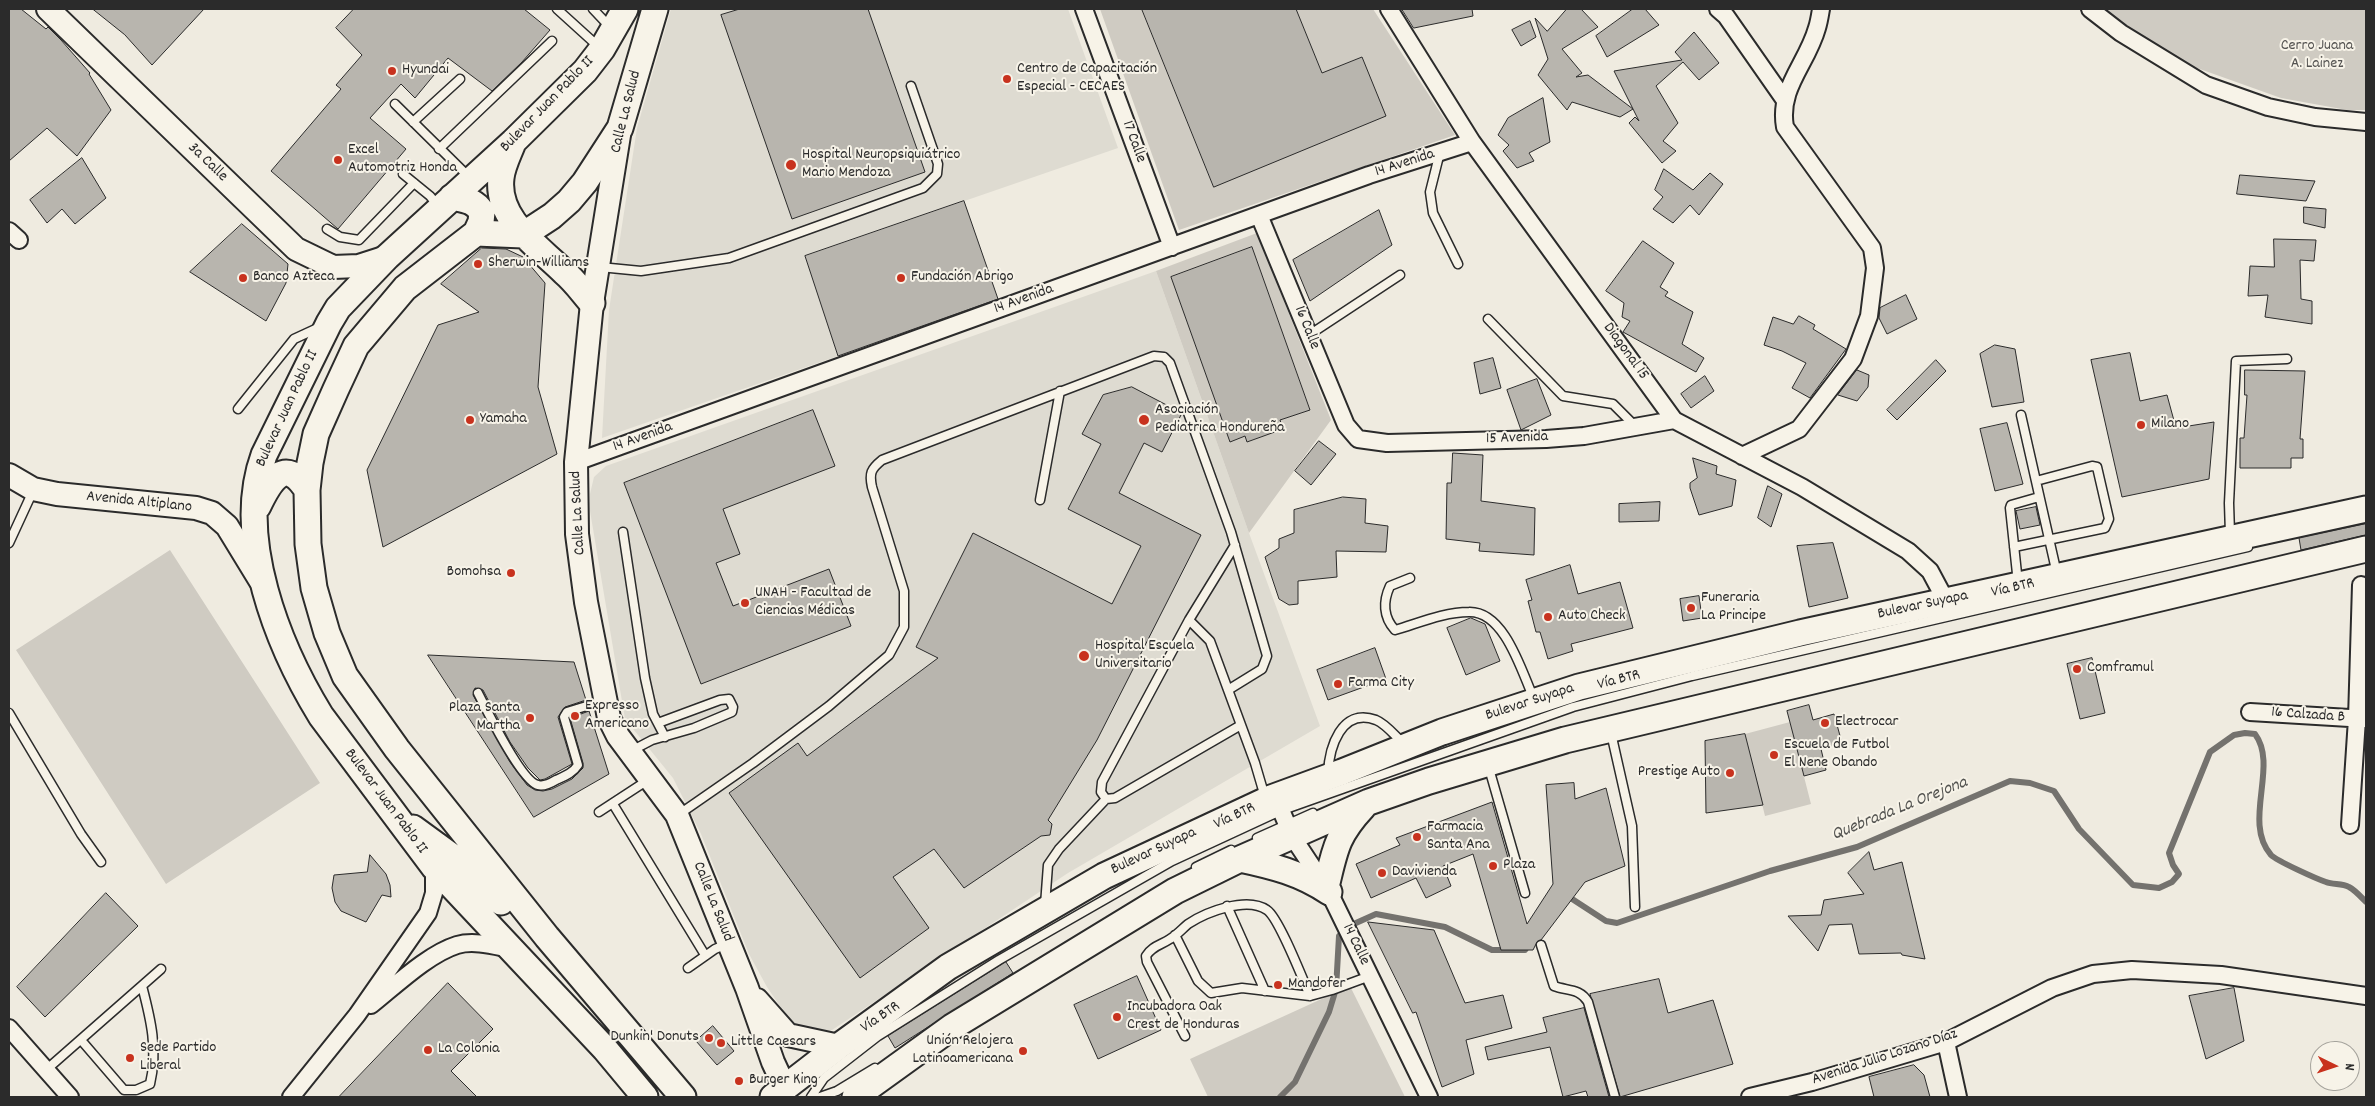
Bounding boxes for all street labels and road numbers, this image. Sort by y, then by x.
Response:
street label: Bulevar Juan Pablo II [497,53,599,157]
street label: Calle La Salud [607,69,647,155]
street label: 17 Calle [1117,118,1149,166]
street label: 3a Calle [183,139,231,187]
street label: 14 Avenida [1373,145,1437,183]
street label: 14 Avenida [992,280,1056,320]
street label: 16 Calle [1289,304,1323,352]
street label: Diagonal 15 [1598,320,1652,384]
street label: Bulevar Juan Pablo II [253,348,323,470]
street label: 14 Avenida [611,418,675,458]
street label: 15 Avenida [1486,428,1548,450]
street label: Calle La Salud [567,470,591,556]
street label: Avenida Altiplano [85,488,193,518]
street label: Vía BTR [1990,575,2036,603]
street label: Bulevar Suyapa [1876,587,1970,625]
street label: Vía BTR [1596,666,1642,696]
street label: Bulevar Suyapa [1483,680,1577,726]
street label: 16 Calzada B [2270,704,2346,728]
street label: Bulevar Juan Pablo II [339,746,431,858]
street label: Vía BTR [1211,799,1259,835]
street label: Bulevar Suyapa [1108,824,1200,880]
street label: Calle La Salud [687,859,737,945]
street label: 14 Calle [1337,921,1373,969]
street label: Vía BTR [858,998,904,1038]
street label: Avenida Julio Lozano Díaz [1810,1025,1960,1091]

